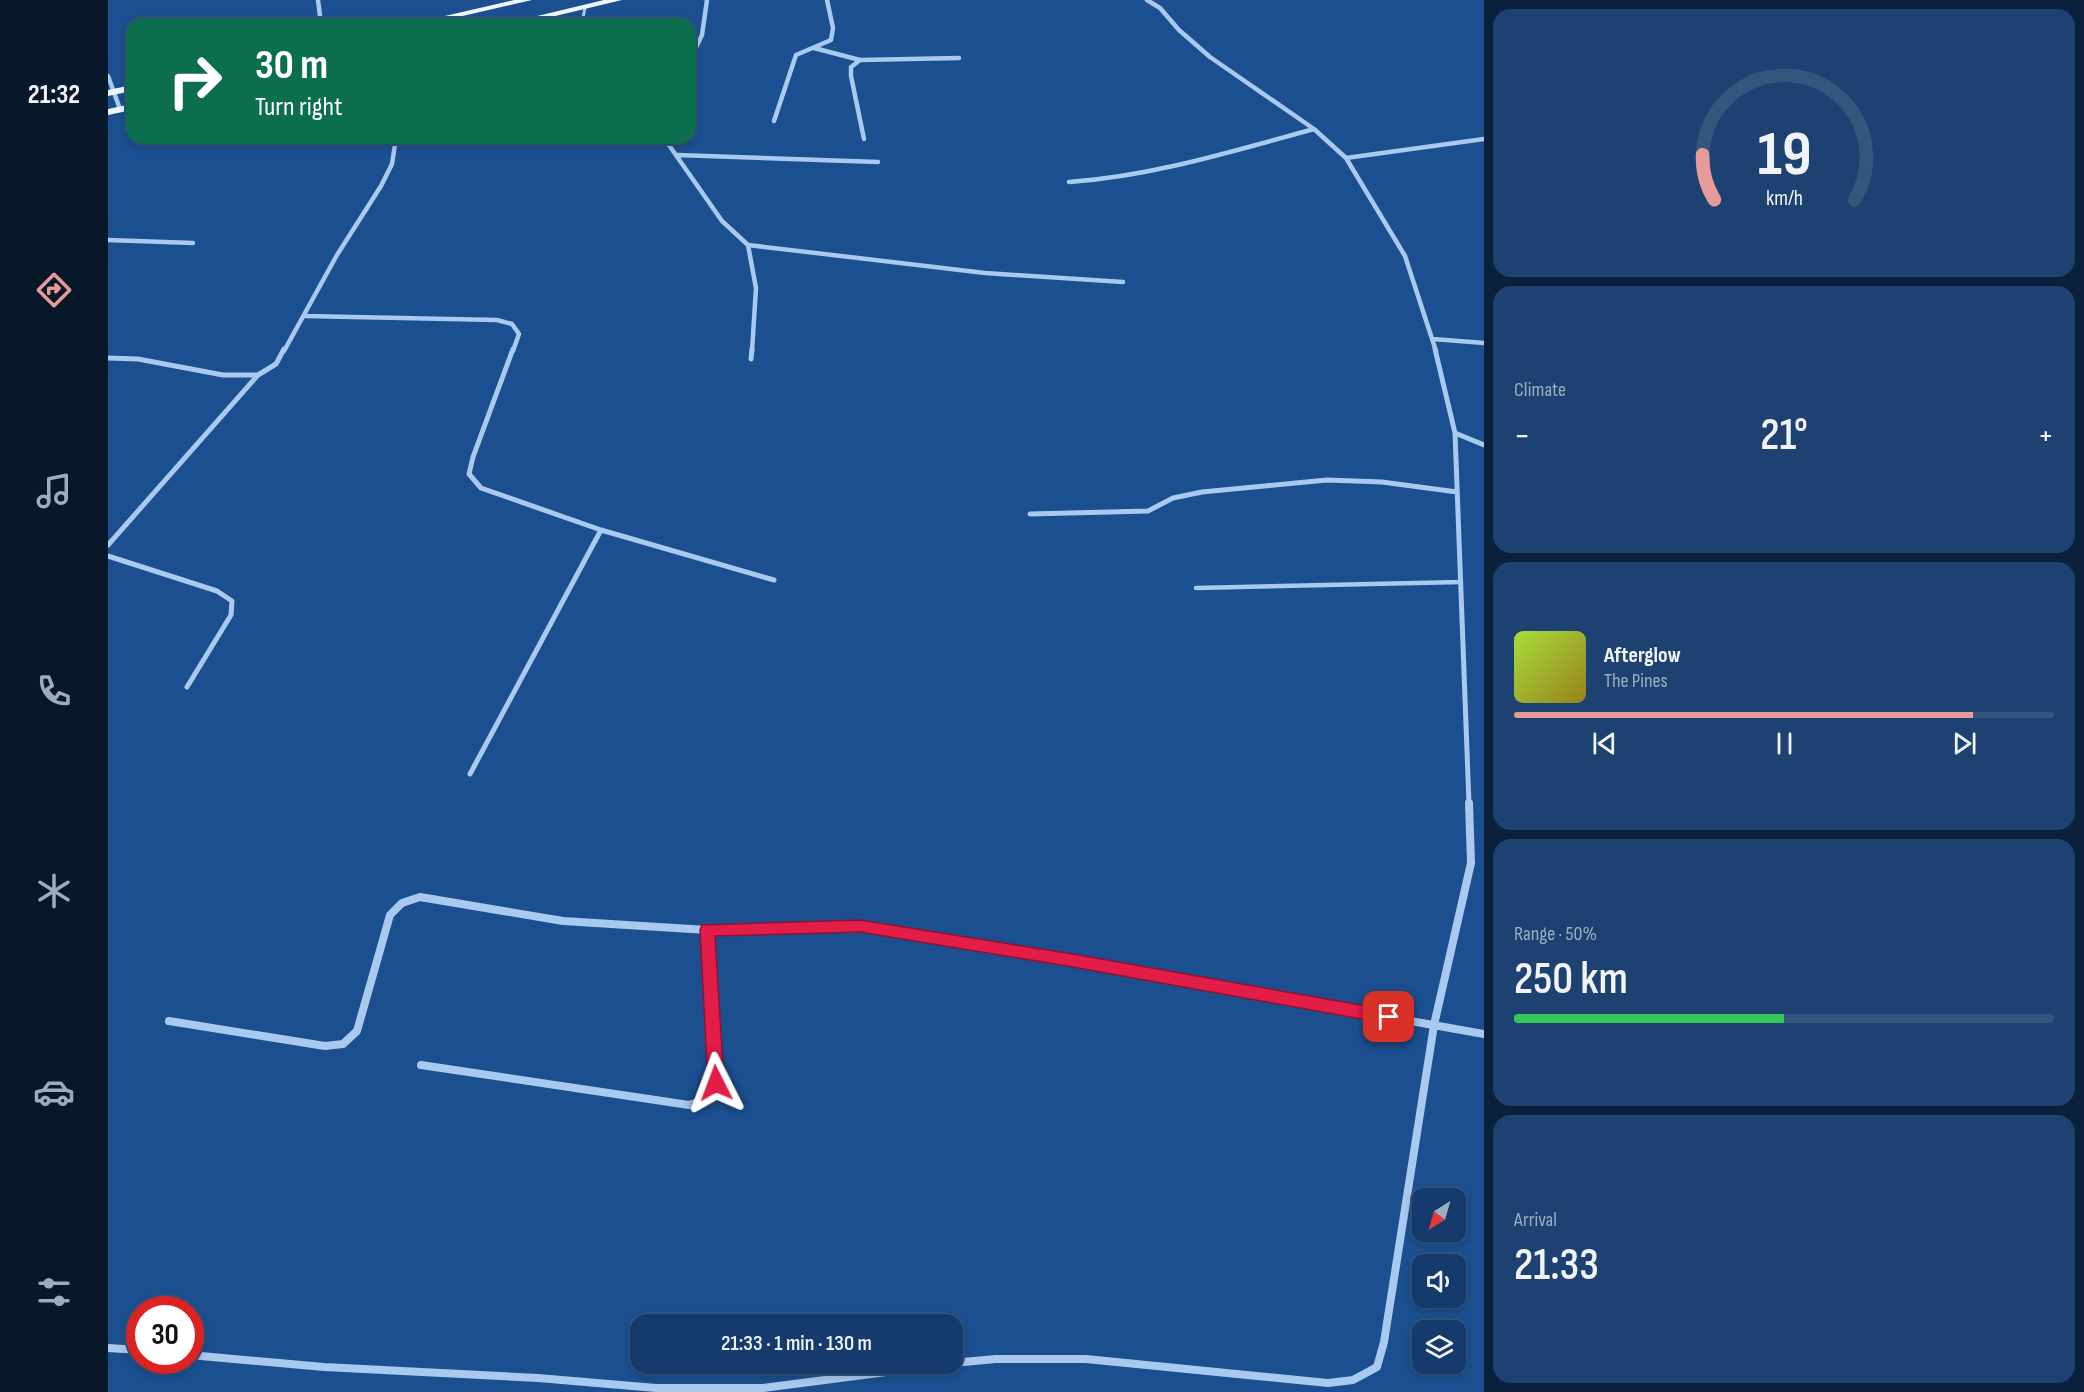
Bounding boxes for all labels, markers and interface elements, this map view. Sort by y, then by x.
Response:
text: 30 m [255,40,328,91]
icon: right [156,42,234,120]
text: 21:32 [28,79,80,111]
text: Turn right [255,91,342,123]
text: 19 [1757,118,1811,193]
text: km/h [1765,186,1803,211]
icon: directions [33,269,75,311]
text: Climate [1514,378,1566,402]
text: 21° [1760,408,1808,463]
text: − [1514,416,1530,456]
text: + [2038,416,2054,456]
icon: music [33,470,75,512]
text: Afterglow [1604,642,1681,669]
text: The Pines [1604,669,1668,693]
icon: phone [33,670,75,712]
icon: previous [1588,727,1621,760]
icon: pause [1768,727,1801,760]
icon: next [1948,727,1981,760]
icon: climate [33,870,75,912]
text: Range · 50% [1514,922,1597,946]
text: 250 km [1514,952,1628,1007]
pin [1363,991,1414,1042]
icon: arrive [1372,1000,1405,1033]
position arrow [684,1051,748,1115]
icon: car [33,1071,75,1113]
north arrow [1412,1188,1466,1242]
map controls [1412,1188,1466,1374]
text: Arrival [1514,1208,1557,1232]
text: 21:33 [1514,1238,1599,1293]
button: sound [1412,1254,1466,1308]
icon: filters [33,1271,75,1313]
speed limit sign: 30 [126,1296,204,1374]
button: layers [1412,1320,1466,1374]
text: 21:33 · 1 min · 130 m [721,1330,872,1357]

